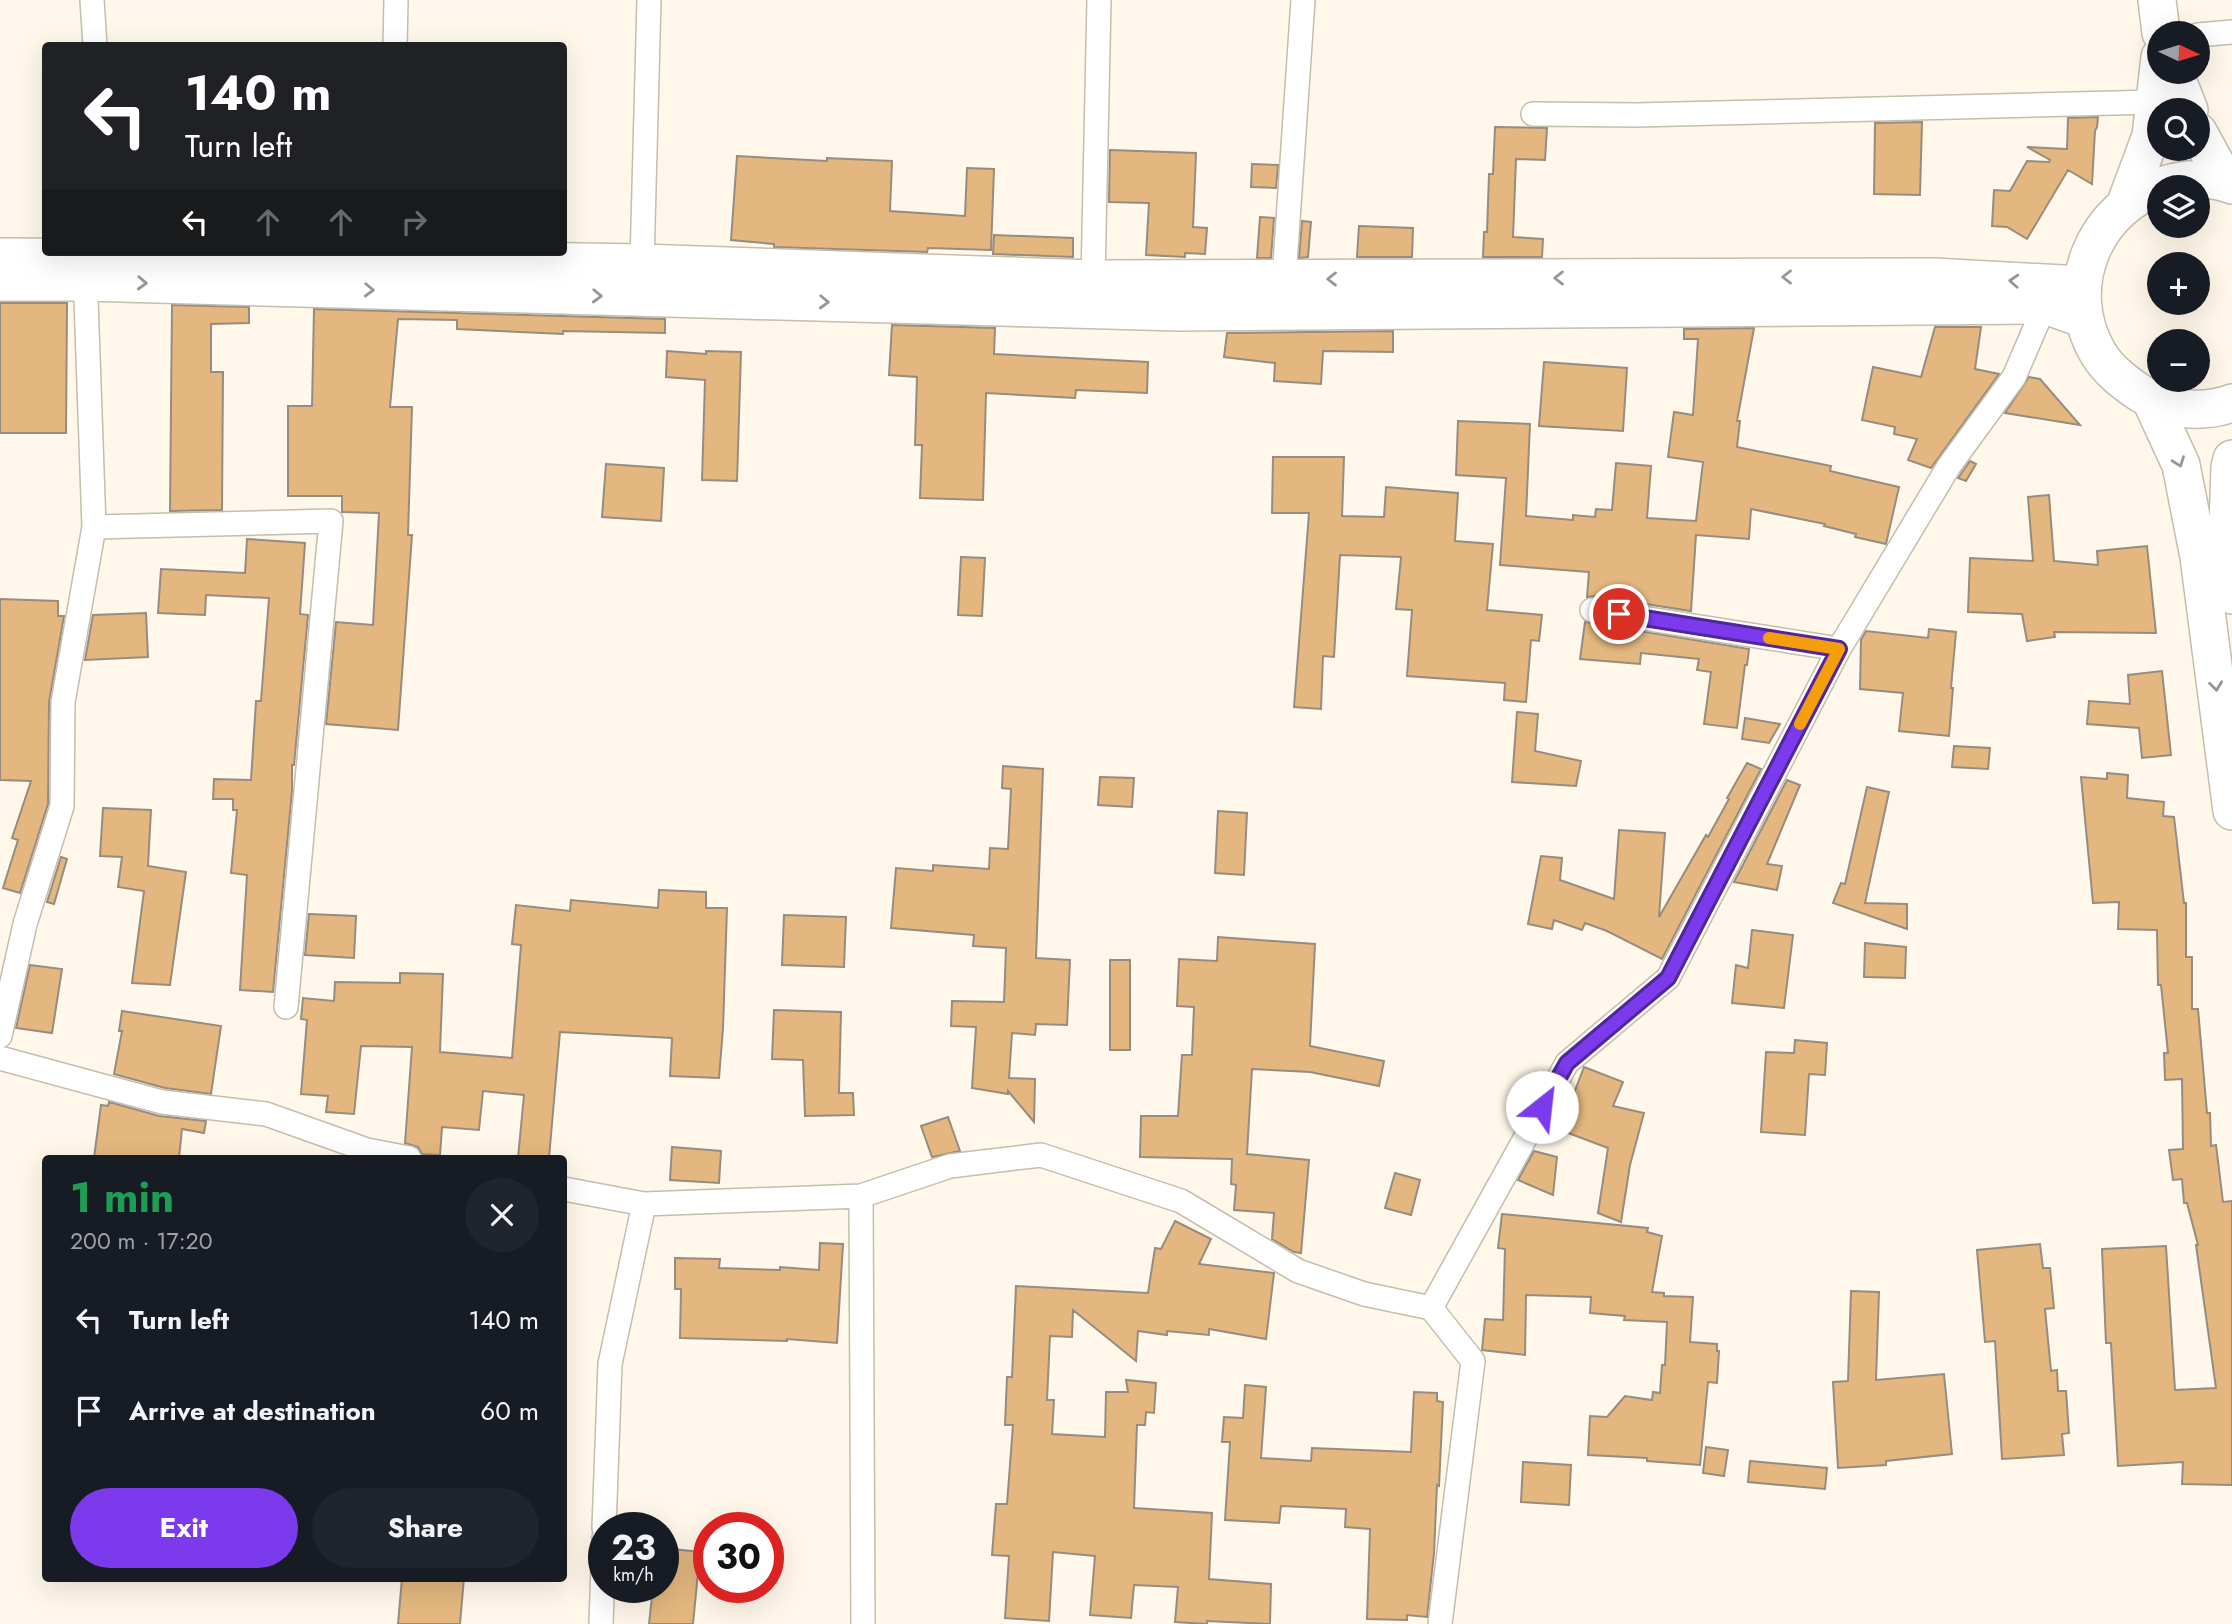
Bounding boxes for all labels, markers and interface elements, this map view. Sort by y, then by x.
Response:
north arrow [2147,21,2210,84]
map controls [2147,21,2210,392]
text: 140 m [185,58,331,128]
icon: left [70,70,161,161]
button: search [2147,98,2210,161]
text: Turn left [185,123,292,169]
button: layers [2147,175,2210,238]
icon: left [176,203,214,241]
icon: ahead [249,203,287,241]
icon: ahead [322,203,360,241]
icon: right [395,203,433,241]
button: + [2147,252,2210,315]
one-way arrow [1554,270,1564,286]
one-way arrow [1781,270,1792,285]
one-way arrow [1326,271,1337,286]
one-way arrow [2008,274,2019,289]
one-way arrow [136,276,147,291]
one-way arrow [364,282,375,297]
one-way arrow [592,288,602,304]
one-way arrow [819,294,830,310]
button: − [2147,329,2210,392]
one-way arrow [2171,456,2185,468]
pin [1589,584,1649,644]
icon: arrive [1600,595,1638,633]
one-way arrow [2208,680,2223,692]
position arrow [1505,1070,1579,1144]
text: 1 min [70,1167,174,1228]
button: close [465,1178,539,1252]
text: 200 m · 17:20 [70,1224,212,1258]
icon: left [70,1301,108,1339]
text: Turn left [129,1301,229,1339]
text: 140 m [468,1301,539,1339]
icon: arrive [70,1392,108,1430]
text: Arrive at destination [129,1392,376,1430]
text: 60 m [480,1392,539,1430]
button: Exit [70,1488,298,1568]
button: Share [312,1488,539,1568]
speed limit sign: 30 [693,1512,784,1603]
text: 23 [611,1523,656,1573]
text: km/h [613,1562,654,1588]

